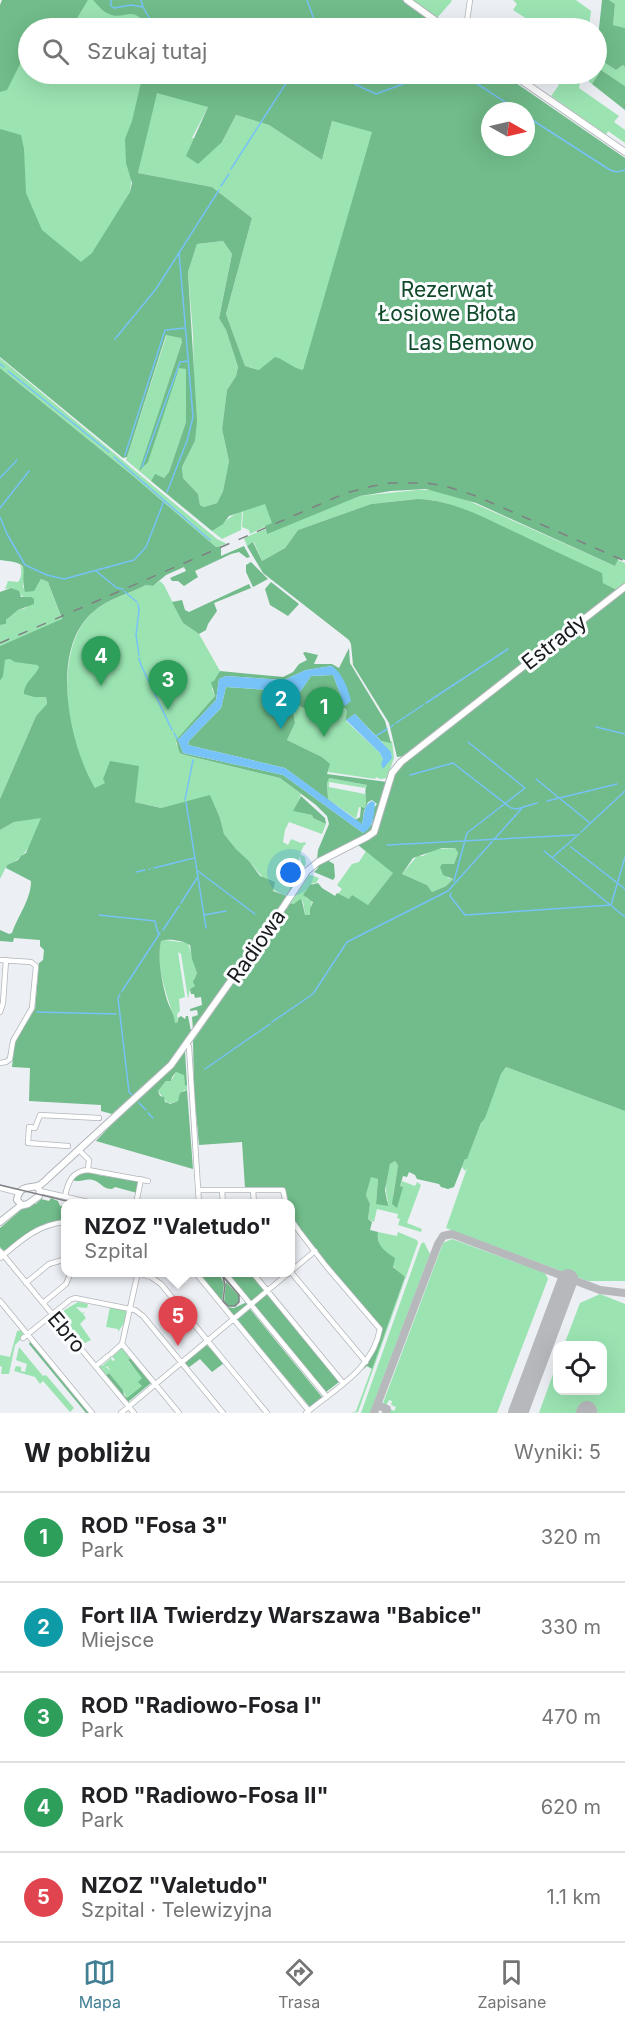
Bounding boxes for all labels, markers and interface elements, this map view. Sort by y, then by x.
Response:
search box [18,18,607,84]
icon: search [39,35,72,68]
text: Szukaj tutaj [87,38,207,64]
north arrow [481,102,535,156]
park label: Rezerwat Łosiowe Błota [378,277,516,326]
park label: Las Bemowo [408,330,534,355]
street label: Estrady [517,609,591,675]
pin: 4 [82,636,120,686]
pin: 3 [148,660,188,710]
pin: 2 [262,680,300,729]
pin: 1 [304,688,344,737]
your location [276,858,305,887]
street label: Radiowa [222,904,290,988]
popup [61,1199,295,1277]
text: NZOZ "Valetudo" [84,1213,272,1239]
text: Szpital [84,1239,148,1263]
pin: 5 [158,1296,198,1346]
street label: Ebro [43,1306,91,1358]
map controls [553,1341,607,1395]
button: locate [553,1341,607,1395]
text: W pobliżu [24,1437,151,1468]
text: Wyniki: 5 [514,1440,601,1464]
text: ROD "Fosa 3" [81,1512,228,1538]
text: 1 [39,1525,48,1549]
text: 320 m [541,1525,601,1549]
text: Park [81,1538,124,1562]
text: Fort IIA Twierdzy Warszawa "Babice" [81,1602,483,1628]
text: 2 [37,1615,50,1639]
text: 330 m [541,1615,601,1639]
text: Miejsce [81,1628,154,1652]
text: ROD "Radiowo-Fosa I" [81,1692,322,1718]
text: 3 [37,1705,50,1729]
text: 470 m [541,1705,601,1729]
text: Park [81,1718,124,1742]
text: ROD "Radiowo-Fosa II" [81,1782,329,1808]
text: 4 [37,1795,50,1819]
text: 620 m [541,1795,601,1819]
text: Park [81,1808,124,1832]
text: NZOZ "Valetudo" [81,1872,268,1898]
text: 5 [37,1885,50,1909]
text: 1.1 km [547,1885,601,1909]
text: Szpital · Telewizyjna [81,1898,272,1922]
tab: Mapa [79,1956,121,2012]
tab: Trasa [278,1956,320,2012]
tab: Zapisane [477,1956,546,2012]

